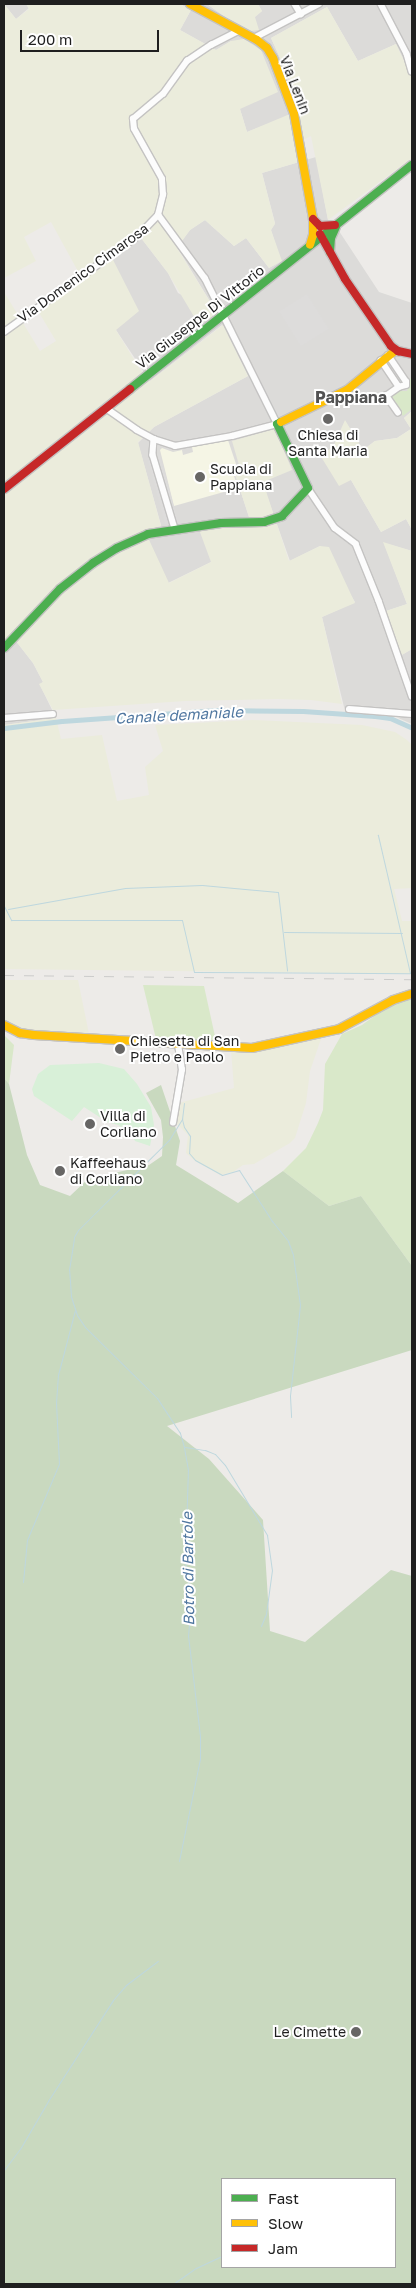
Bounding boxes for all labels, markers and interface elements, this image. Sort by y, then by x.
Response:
scale bar [22,20,161,52]
text: 200 m [28,30,72,48]
street label: Via Lenin [276,53,314,117]
street label: Via Domenico Cimarosa [14,220,152,326]
street label: Via Giuseppe Di Vittorio [132,262,268,372]
district label: Pappiana [315,387,387,407]
marker: Chiesa di Santa Maria [322,413,334,425]
place label: Chiesa di Santa Maria [288,427,368,460]
place label: Scuola di Pappiana [210,461,272,494]
marker: Scuola di Pappiana [194,471,206,483]
water label: Canale demaniale [115,703,243,727]
place label: Chiesetta di San Pietro e Paolo [130,1033,239,1066]
marker: Chiesetta di San Pietro e Paolo [114,1043,126,1055]
place label: Villa di Corliano [100,1108,157,1140]
marker: Villa di Corliano [84,1118,96,1130]
place label: Kaffeehaus di Corliano [70,1155,146,1188]
marker: Kaffeehaus di Corliano [54,1165,66,1177]
water label: Botro di Bartole [178,1512,198,1626]
place label: Le Cimette [274,2024,346,2040]
marker: Le Cimette [350,2026,362,2038]
legend [221,2178,396,2268]
text: Fast [268,2189,299,2207]
text: Slow [268,2214,303,2232]
text: Jam [268,2239,298,2257]

